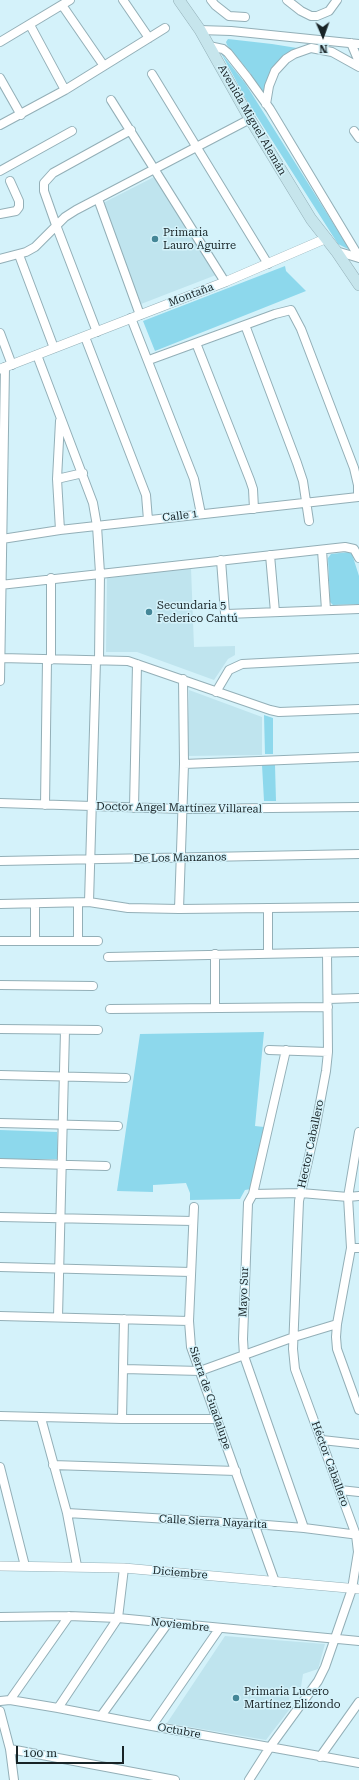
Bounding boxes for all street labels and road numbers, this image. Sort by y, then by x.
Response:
street label: Avenida Miguel Alemán [215,62,289,178]
street label: Montaña [167,280,215,310]
street label: Calle 1 [162,507,198,525]
street label: Doctor Angel Martínez Villareal [96,800,262,816]
street label: De Los Manzanos [134,851,226,865]
street label: Hector Caballero [295,1099,327,1189]
street label: Mayo Sur [237,1267,251,1317]
street label: Sierra de Guadalupe [186,1345,234,1451]
street label: Héctor Caballero [308,1419,352,1509]
street label: Calle Sierra Nayarita [159,1513,267,1531]
street label: Diciembre [152,1564,208,1582]
street label: Noviembre [150,1615,210,1635]
street label: Octubre [156,1721,202,1741]

